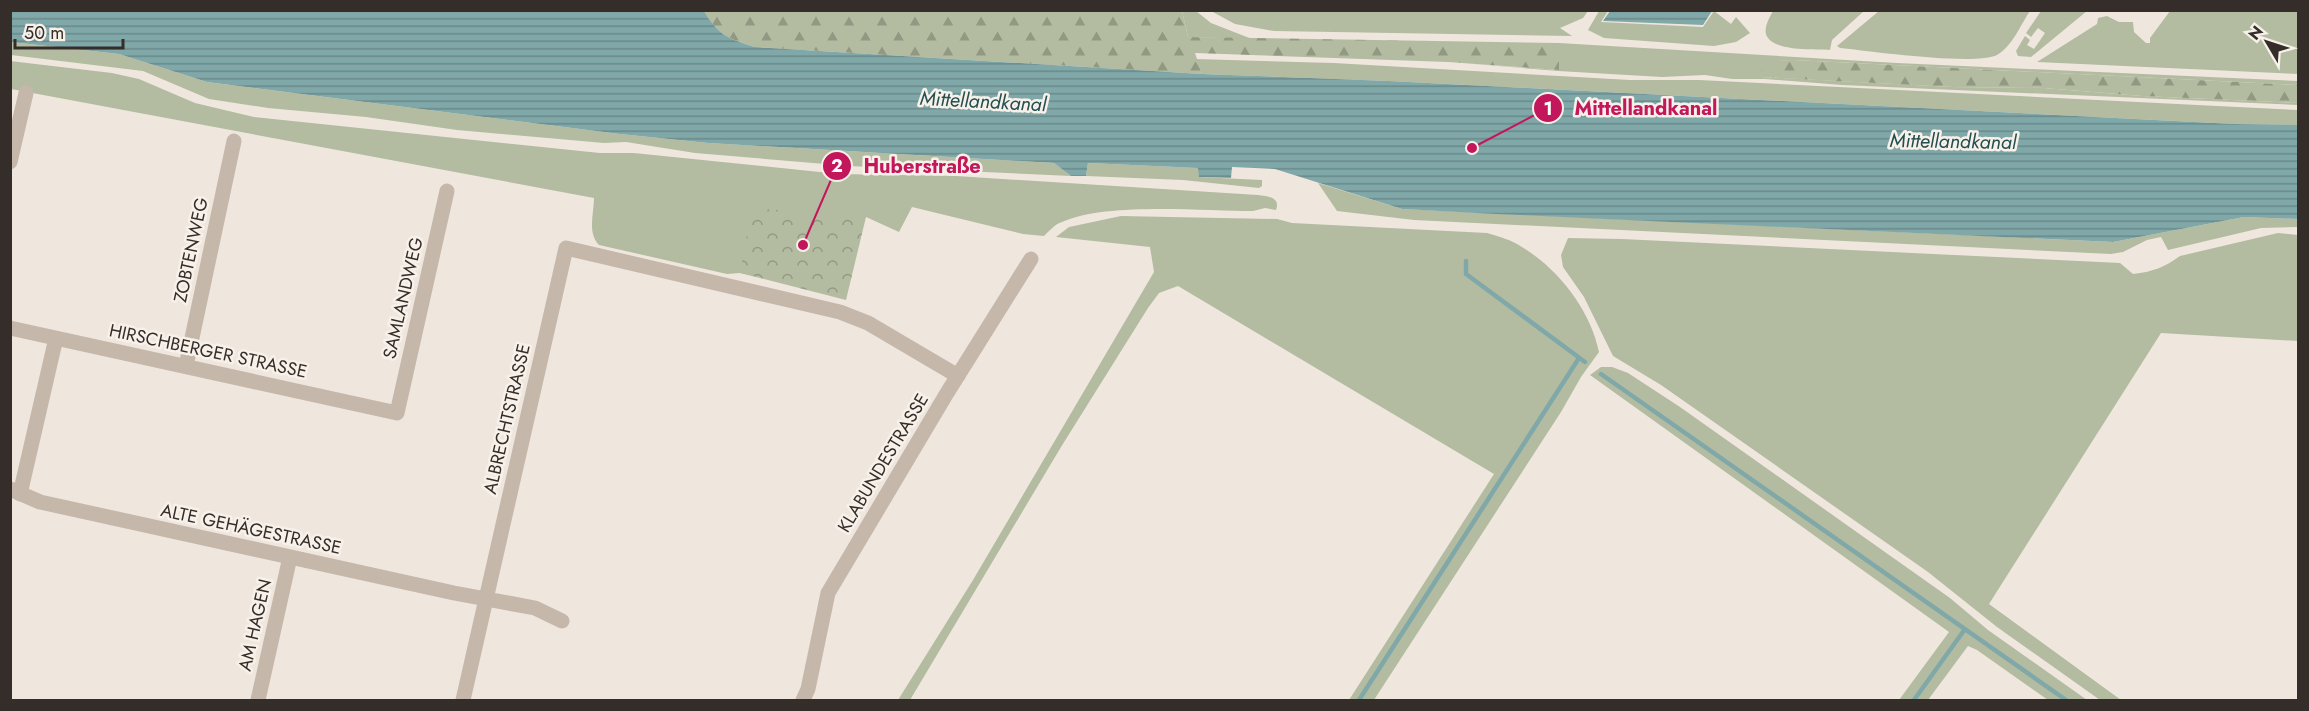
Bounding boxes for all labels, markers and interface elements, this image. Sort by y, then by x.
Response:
scale bar [15,12,123,50]
north arrow [2237,12,2297,72]
text: 50 m [24,20,64,46]
text: N [2243,21,2269,45]
water label: Mittellandkanal [919,84,1048,119]
callout: Mittellandkanal [1533,89,1730,127]
text: Mittellandkanal [1575,94,1717,123]
text: 1 [1543,96,1553,122]
water label: Mittellandkanal [1889,126,2018,157]
callout: Huberstraße [822,147,993,185]
text: Huberstraße [863,152,981,181]
text: 2 [831,153,843,179]
street label: ZOBTENWEG [167,195,215,305]
street label: SAMLANDWEG [376,235,430,361]
street label: HIRSCHBERGER STRASSE [107,317,309,385]
street label: ALBRECHTSTRASSE [477,341,537,497]
street label: KLABUNDESTRASSE [831,389,935,537]
street label: ALTE GEHÄGESTRASSE [158,497,344,561]
street label: AM HAGEN [232,576,278,674]

